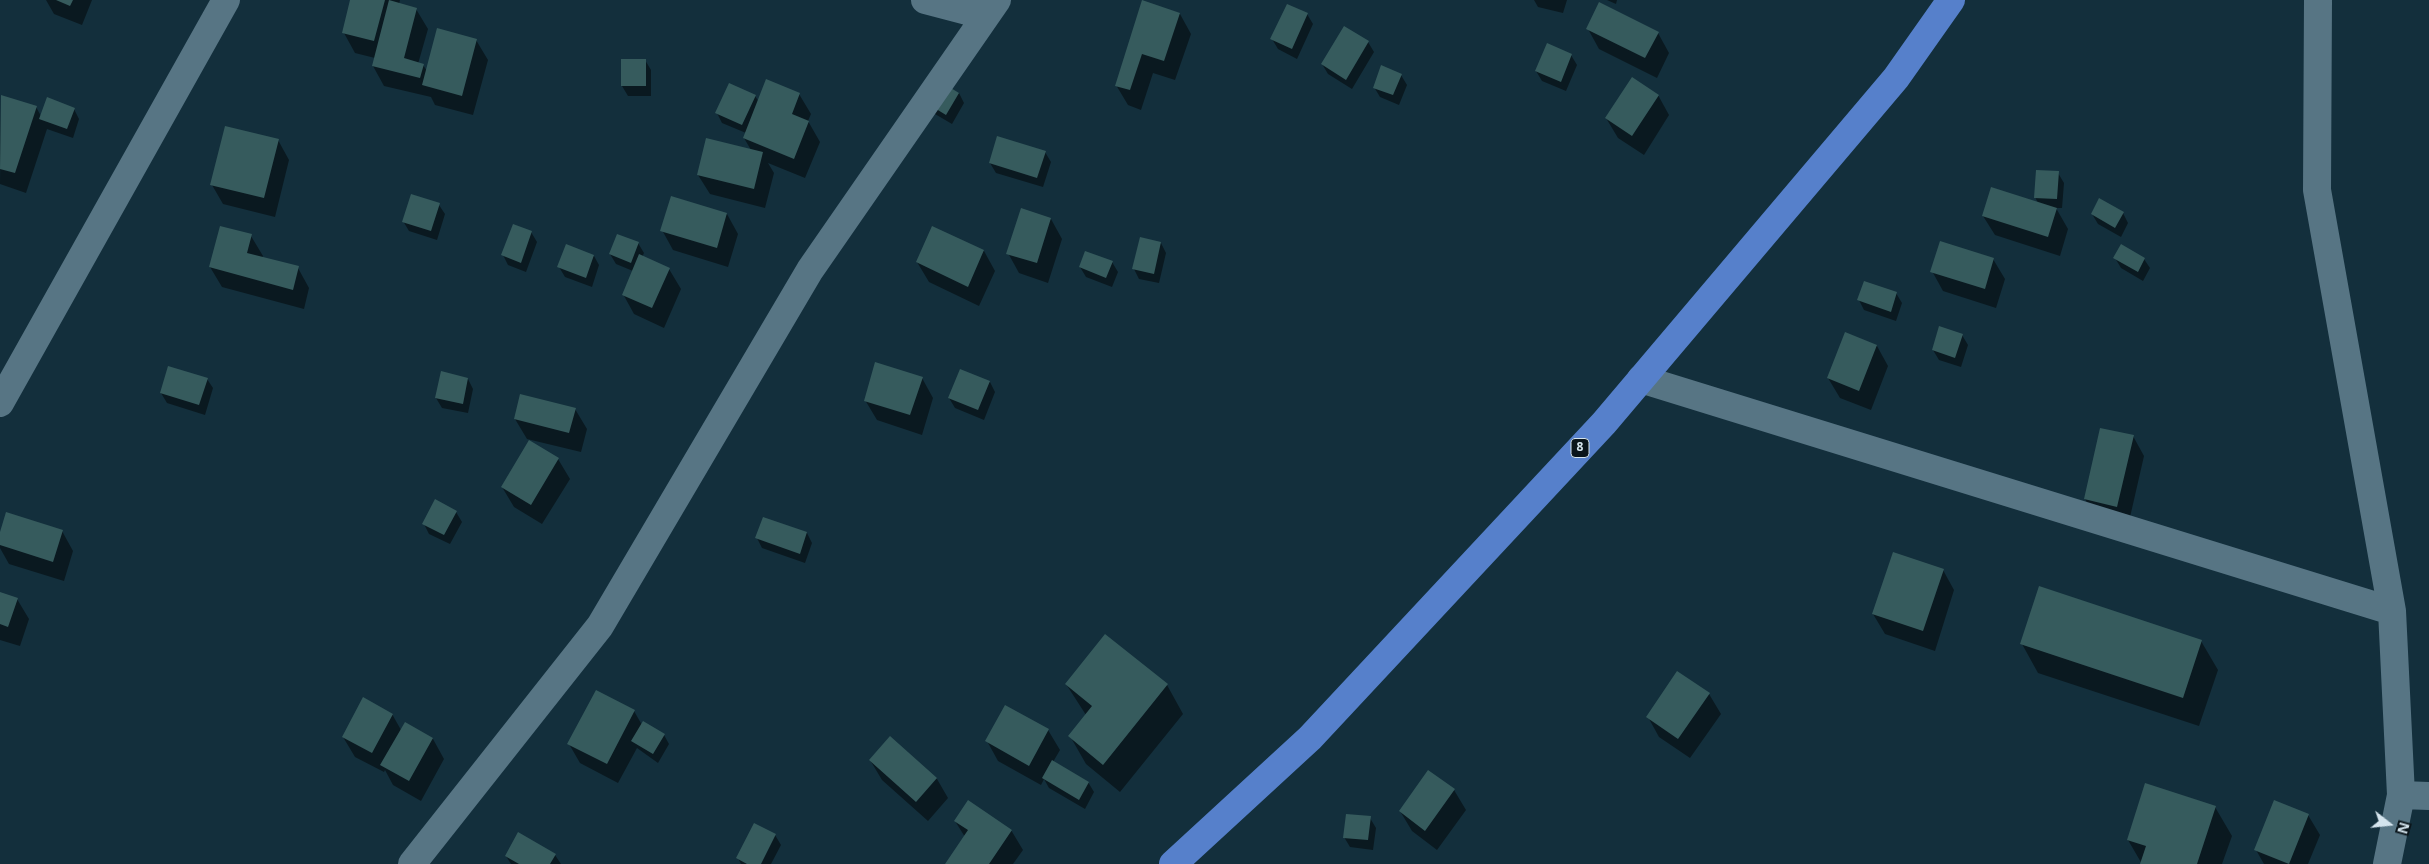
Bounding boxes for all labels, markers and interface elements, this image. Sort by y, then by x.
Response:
road number: 8 [1571,438,1589,458]
north arrow [2364,799,2414,849]
text: N [2393,820,2415,836]

